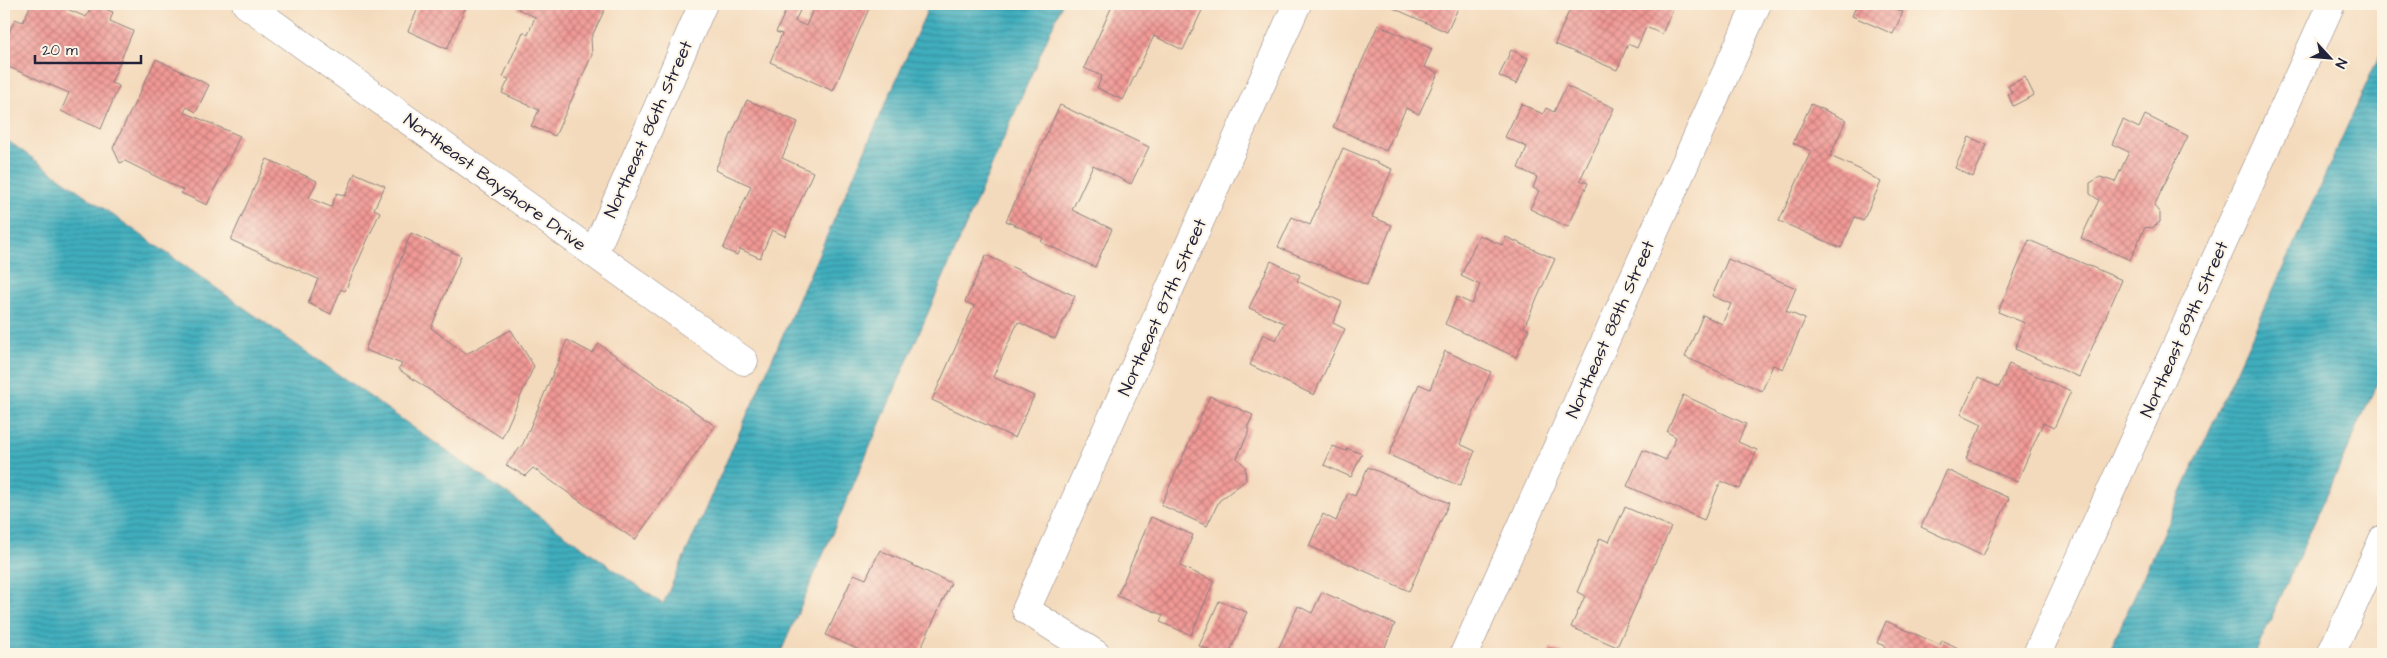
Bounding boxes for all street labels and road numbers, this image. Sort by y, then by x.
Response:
street label: Northeast 86th Street [598,36,699,222]
street label: Northeast Bayshore Drive [398,108,591,258]
street label: Northeast 87th Street [1112,214,1213,400]
street label: Northeast 88th Street [1560,236,1661,422]
street label: Northeast 89th Street [2134,236,2235,421]

